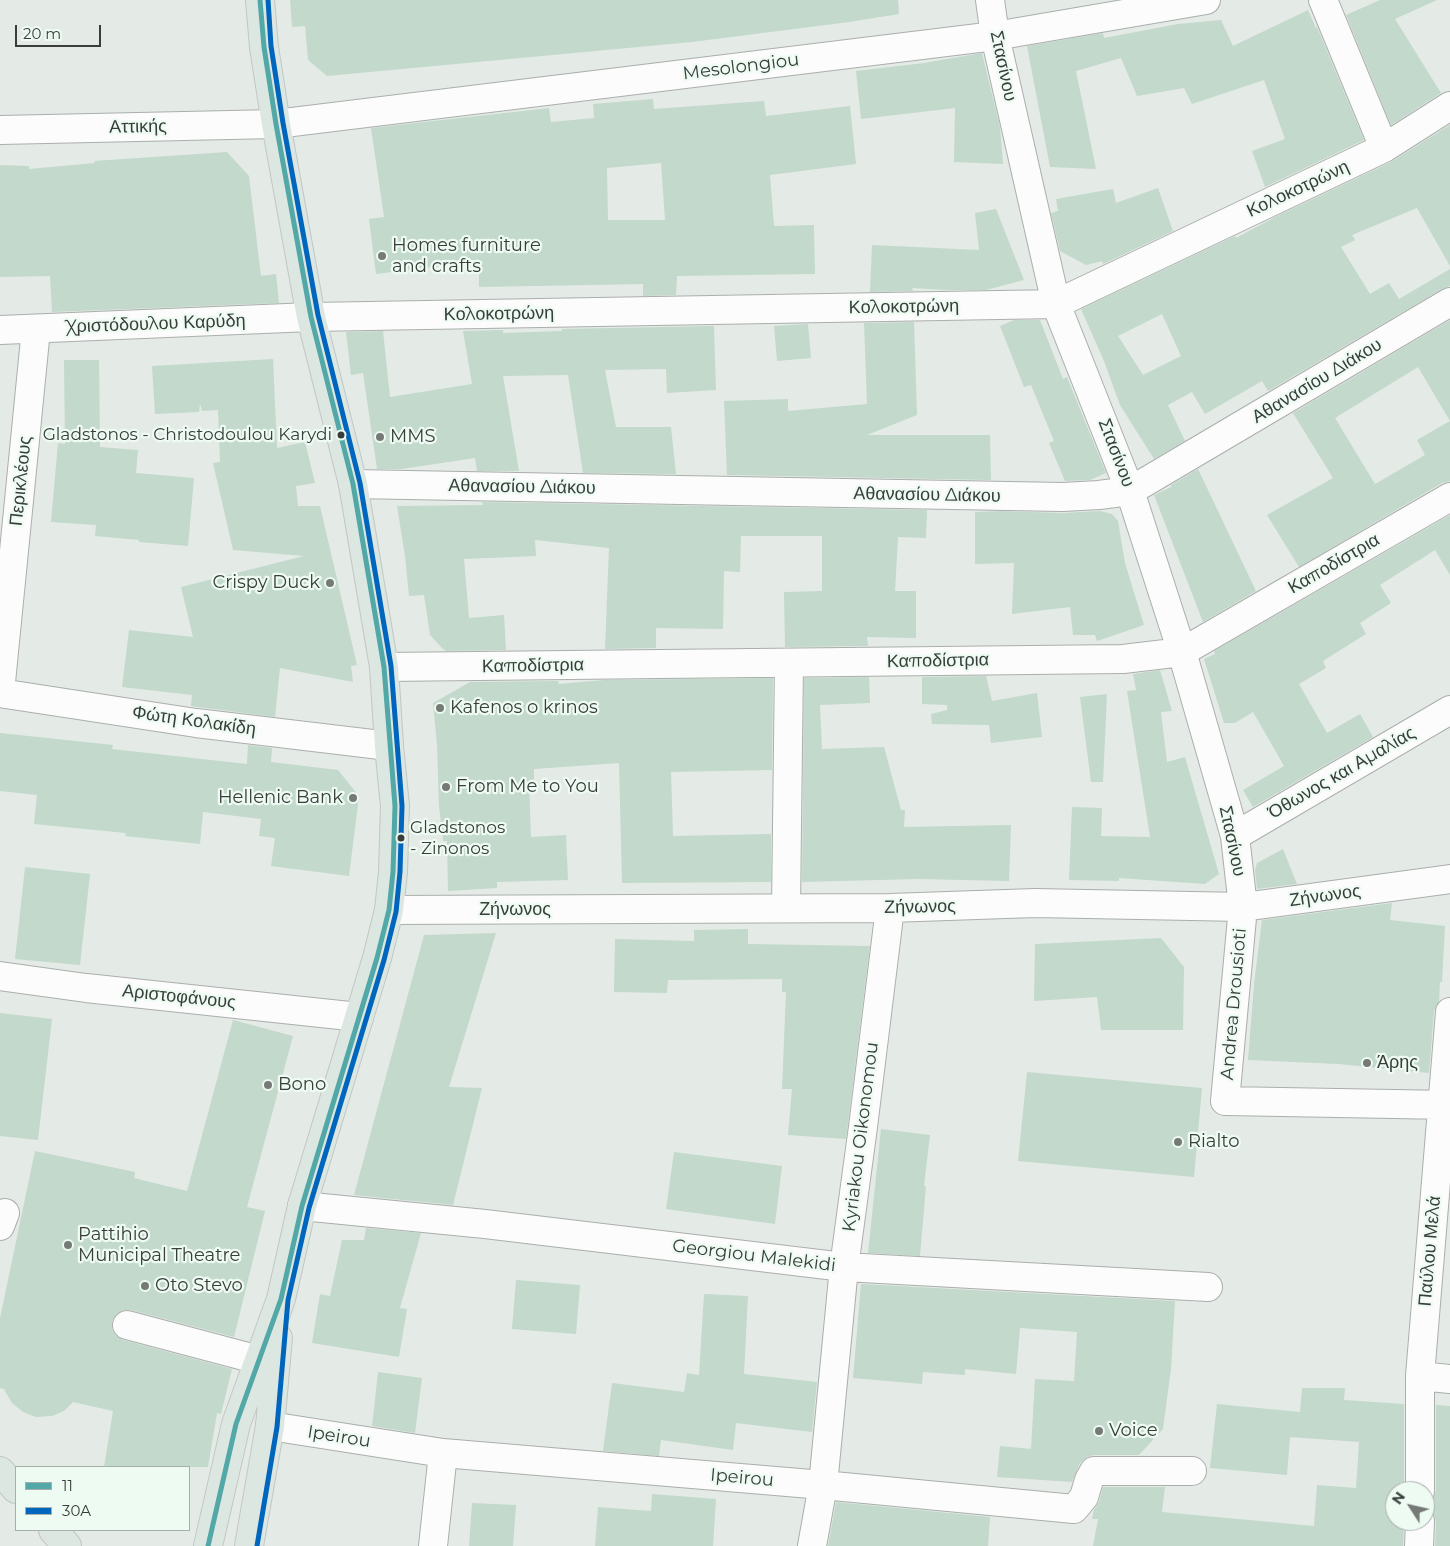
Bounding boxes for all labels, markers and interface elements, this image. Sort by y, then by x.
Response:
scale bar [18,15,104,47]
text: 20 m [23,24,61,43]
street label: Στασίνου [985,29,1021,103]
street label: Mesolongiou [682,49,800,85]
street label: Αττικής [109,116,167,138]
street label: Κολοκοτρώνη [1243,156,1353,222]
place label: Homes furniture and crafts [392,235,541,278]
marker: Homes furniture and crafts [376,250,388,262]
street label: Κολοκοτρώνη [849,295,959,319]
street label: Κολοκοτρώνη [444,302,554,326]
street label: Χριστόδουλου Καρύδη [66,310,246,338]
street label: Αθανασίου Διάκου [1248,334,1386,428]
street label: Στασίνου [1093,416,1139,490]
place label: Gladstonos - Christodoulou Karydi [43,425,332,445]
place label: MMS [390,426,435,448]
marker: Gladstonos - Christodoulou Karydi [336,430,346,440]
marker: MMS [374,431,386,443]
street label: Περικλέους [6,435,36,527]
street label: Αθανασίου Διάκου [448,475,596,499]
street label: Αθανασίου Διάκου [853,483,1001,507]
street label: Καποδίστρια [1284,529,1384,599]
place label: Crispy Duck [212,572,320,594]
marker: Crispy Duck [324,577,336,589]
street label: Καποδίστρια [887,649,989,673]
street label: Καποδίστρια [482,654,584,678]
place label: Kafenos o krinos [450,697,598,719]
street label: Φώτη Κολακίδη [131,702,257,740]
marker: Kafenos o krinos [434,702,446,714]
street label: Όθωνος και Αμαλίας [1265,722,1419,824]
place label: From Me to You [456,776,599,798]
marker: From Me to You [440,781,452,793]
place label: Hellenic Bank [218,787,343,809]
marker: Hellenic Bank [347,792,359,804]
street label: Στασίνου [1214,804,1250,878]
place label: Gladstonos - Zinonos [410,818,505,858]
marker: Gladstonos - Zinonos [396,833,406,843]
street label: Ζήνωνος [1288,880,1362,912]
street label: Ζήνωνος [884,896,956,918]
street label: Ζήνωνος [479,899,551,921]
street label: Andrea Drousioti [1217,927,1251,1081]
street label: Αριστοφάνους [121,980,237,1014]
street label: Kyriakou Oikonomou [839,1041,883,1233]
place label: Άρης [1377,1052,1418,1074]
marker: Άρης [1361,1057,1373,1069]
place label: Bono [278,1074,326,1096]
marker: Bono [262,1079,274,1091]
place label: Rialto [1188,1131,1239,1153]
marker: Rialto [1172,1136,1184,1148]
street label: Παύλου Μελά [1414,1195,1446,1307]
place label: Pattihio Municipal Theatre [78,1224,240,1266]
street label: Georgiou Malekidi [671,1235,837,1277]
marker: Pattihio Municipal Theatre [62,1239,74,1251]
place label: Oto Stevo [155,1275,243,1297]
marker: Oto Stevo [139,1280,151,1292]
place label: Voice [1109,1420,1158,1442]
street label: Ipeirou [306,1421,372,1453]
marker: Voice [1093,1425,1105,1437]
street label: Ipeirou [709,1464,775,1492]
legend [15,1466,190,1531]
text: 11 [62,1476,73,1495]
north arrow [1385,1481,1435,1531]
text: N [1388,1488,1409,1508]
text: 30A [62,1501,91,1520]

